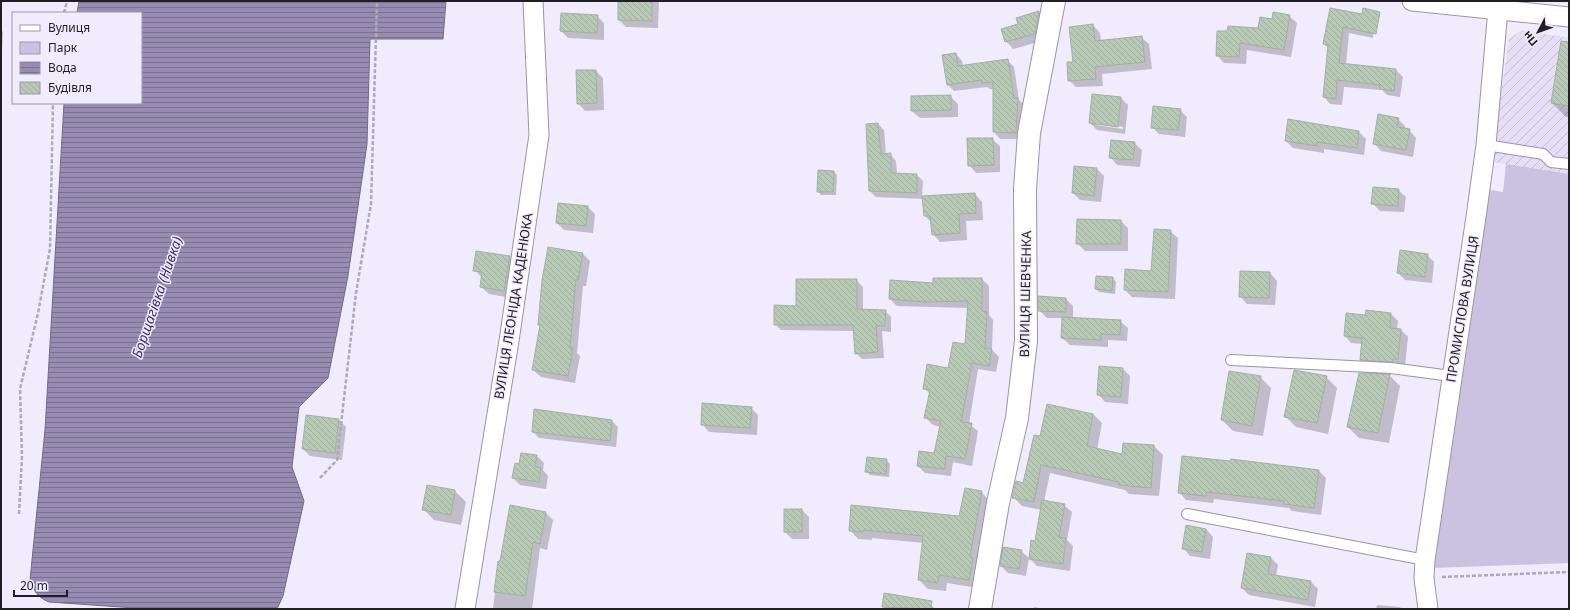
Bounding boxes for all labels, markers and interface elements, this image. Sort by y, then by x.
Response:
legend [12,12,142,104]
north arrow [1518,12,1558,52]
text: Вулиця [48,19,90,36]
text: Пн [1519,28,1541,50]
text: Парк [48,39,78,56]
text: Вода [48,59,77,76]
text: Будівля [48,79,92,96]
street label: ВУЛИЦЯ ЛЕОНІДА КАДЕНЮКА [489,211,537,400]
street label: ВУЛИЦЯ ШЕВЧЕНКА [1015,230,1035,357]
water label: Борщагівка (Нивка) [127,234,186,360]
street label: ПРОМИСЛОВА ВУЛИЦЯ [1442,234,1482,384]
scale bar [14,572,67,598]
text: 20 m [20,577,48,594]

